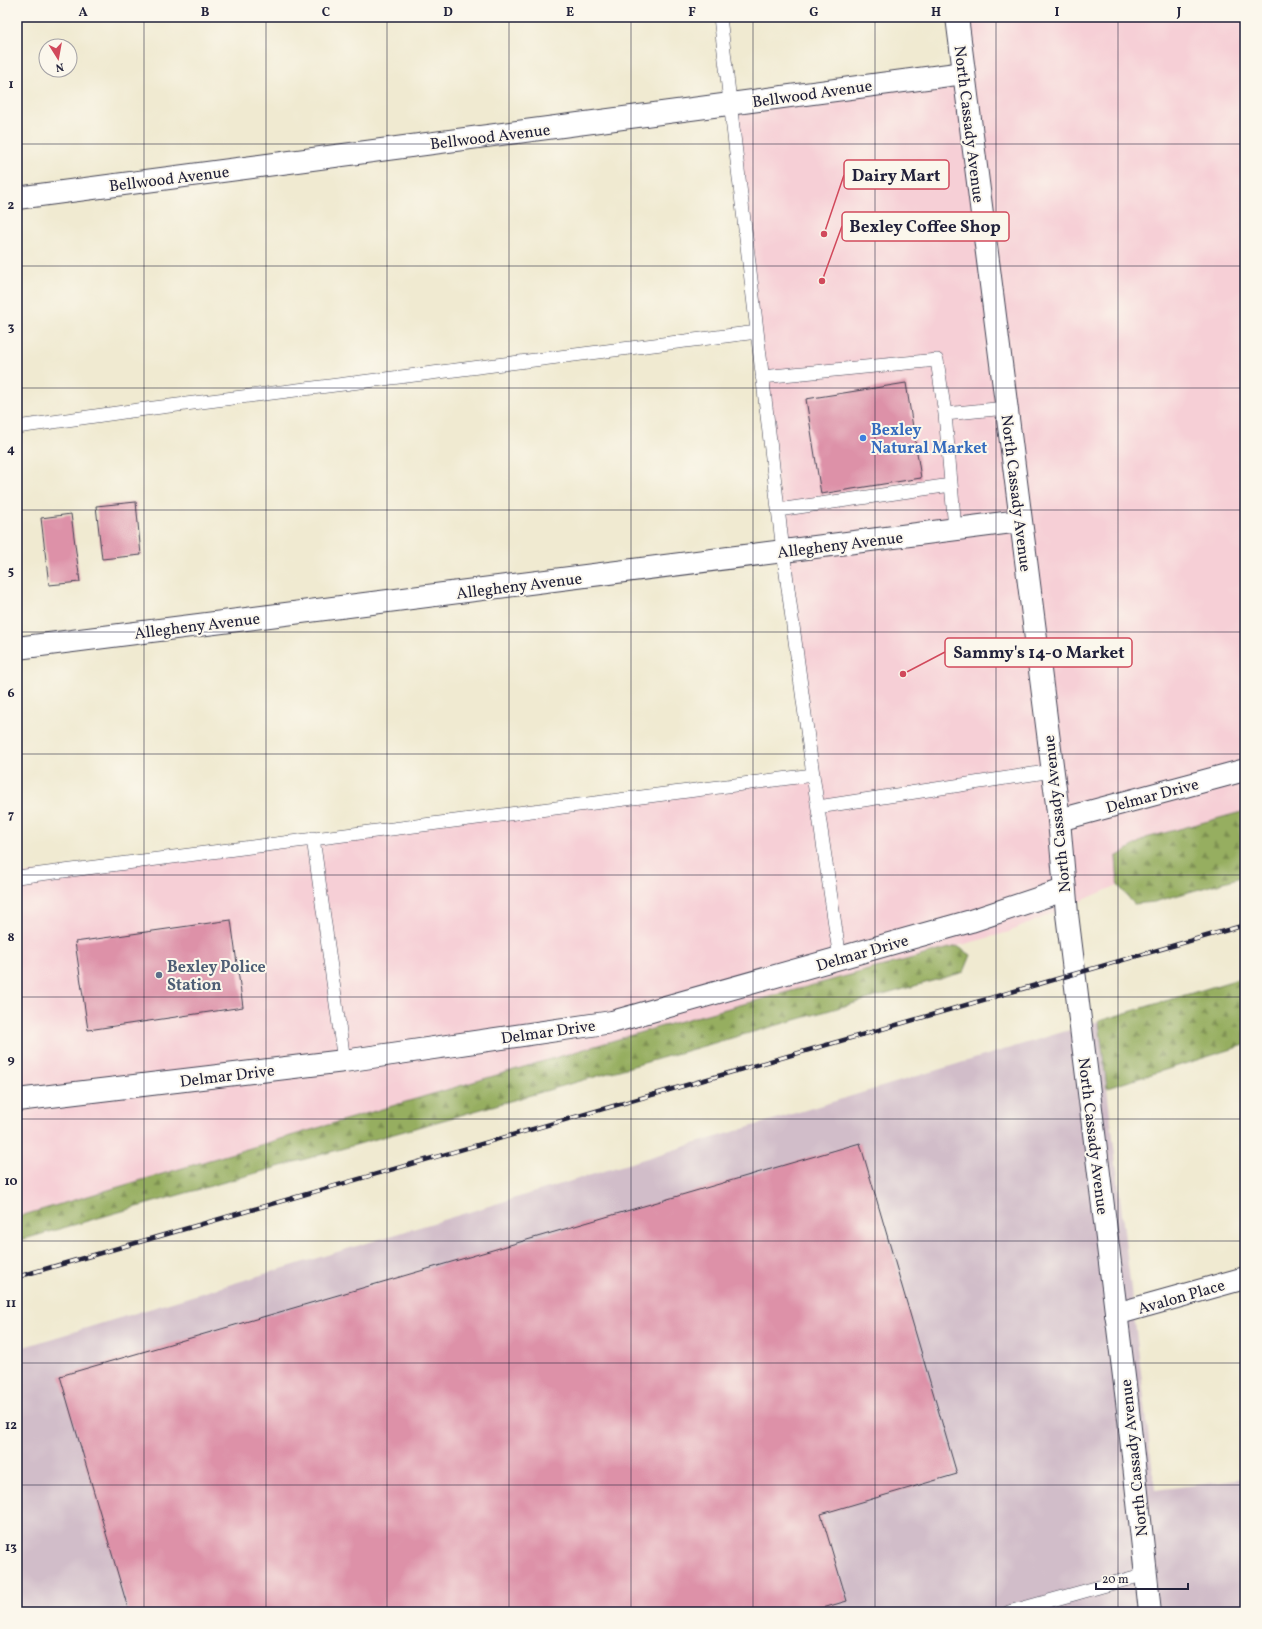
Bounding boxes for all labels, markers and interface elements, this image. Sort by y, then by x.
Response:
text: A [78,4,88,22]
text: B [201,4,210,22]
text: C [322,4,330,22]
text: D [443,4,453,22]
text: E [566,4,574,22]
text: F [688,4,696,22]
text: G [809,4,819,22]
text: H [931,4,941,22]
text: I [1055,4,1060,22]
text: J [1176,4,1182,22]
north arrow [38,38,78,78]
street label: North Cassady Avenue [947,44,989,204]
text: N [54,58,65,74]
text: 1 [8,76,14,94]
street label: Bellwood Avenue [751,76,874,114]
street label: Bellwood Avenue [429,120,552,156]
callout: Dairy Mart [844,160,949,189]
street label: Bellwood Avenue [108,162,231,198]
text: Dairy Mart [852,165,941,188]
text: 2 [8,197,15,215]
callout: Bexley Coffee Shop [842,212,1009,241]
text: Bexley Coffee Shop [849,216,1001,239]
text: 3 [8,319,15,337]
street label: North Cassady Avenue [994,413,1036,573]
place label: Bexley Natural Market [871,420,987,460]
marker: Bexley Natural Market [858,433,868,443]
text: 4 [7,441,15,459]
street label: Allegheny Avenue [776,527,904,565]
text: 5 [8,563,14,581]
street label: Allegheny Avenue [455,568,583,606]
street label: Allegheny Avenue [133,608,261,646]
callout: Sammy's 14-0 Market [945,638,1132,667]
text: Sammy's 14-0 Market [953,642,1125,665]
text: 6 [7,685,15,703]
street label: North Cassady Avenue [1039,734,1077,894]
street label: Delmar Drive [1104,774,1201,820]
text: 7 [8,807,14,825]
text: 8 [7,929,15,947]
street label: Delmar Drive [814,930,911,978]
place label: Bexley Police Station [167,957,266,997]
marker: Bexley Police Station [154,970,164,980]
street label: Delmar Drive [500,1015,597,1050]
text: 9 [7,1051,15,1069]
street label: North Cassady Avenue [1071,1056,1113,1216]
street label: Delmar Drive [179,1060,276,1094]
text: 10 [4,1173,18,1191]
street label: Avalon Place [1135,1275,1228,1321]
text: 11 [6,1295,16,1313]
street label: North Cassady Avenue [1116,1378,1154,1538]
text: 12 [5,1417,17,1435]
text: 13 [5,1539,17,1557]
scale bar [1096,1565,1188,1591]
text: 20 m [1102,1572,1129,1588]

